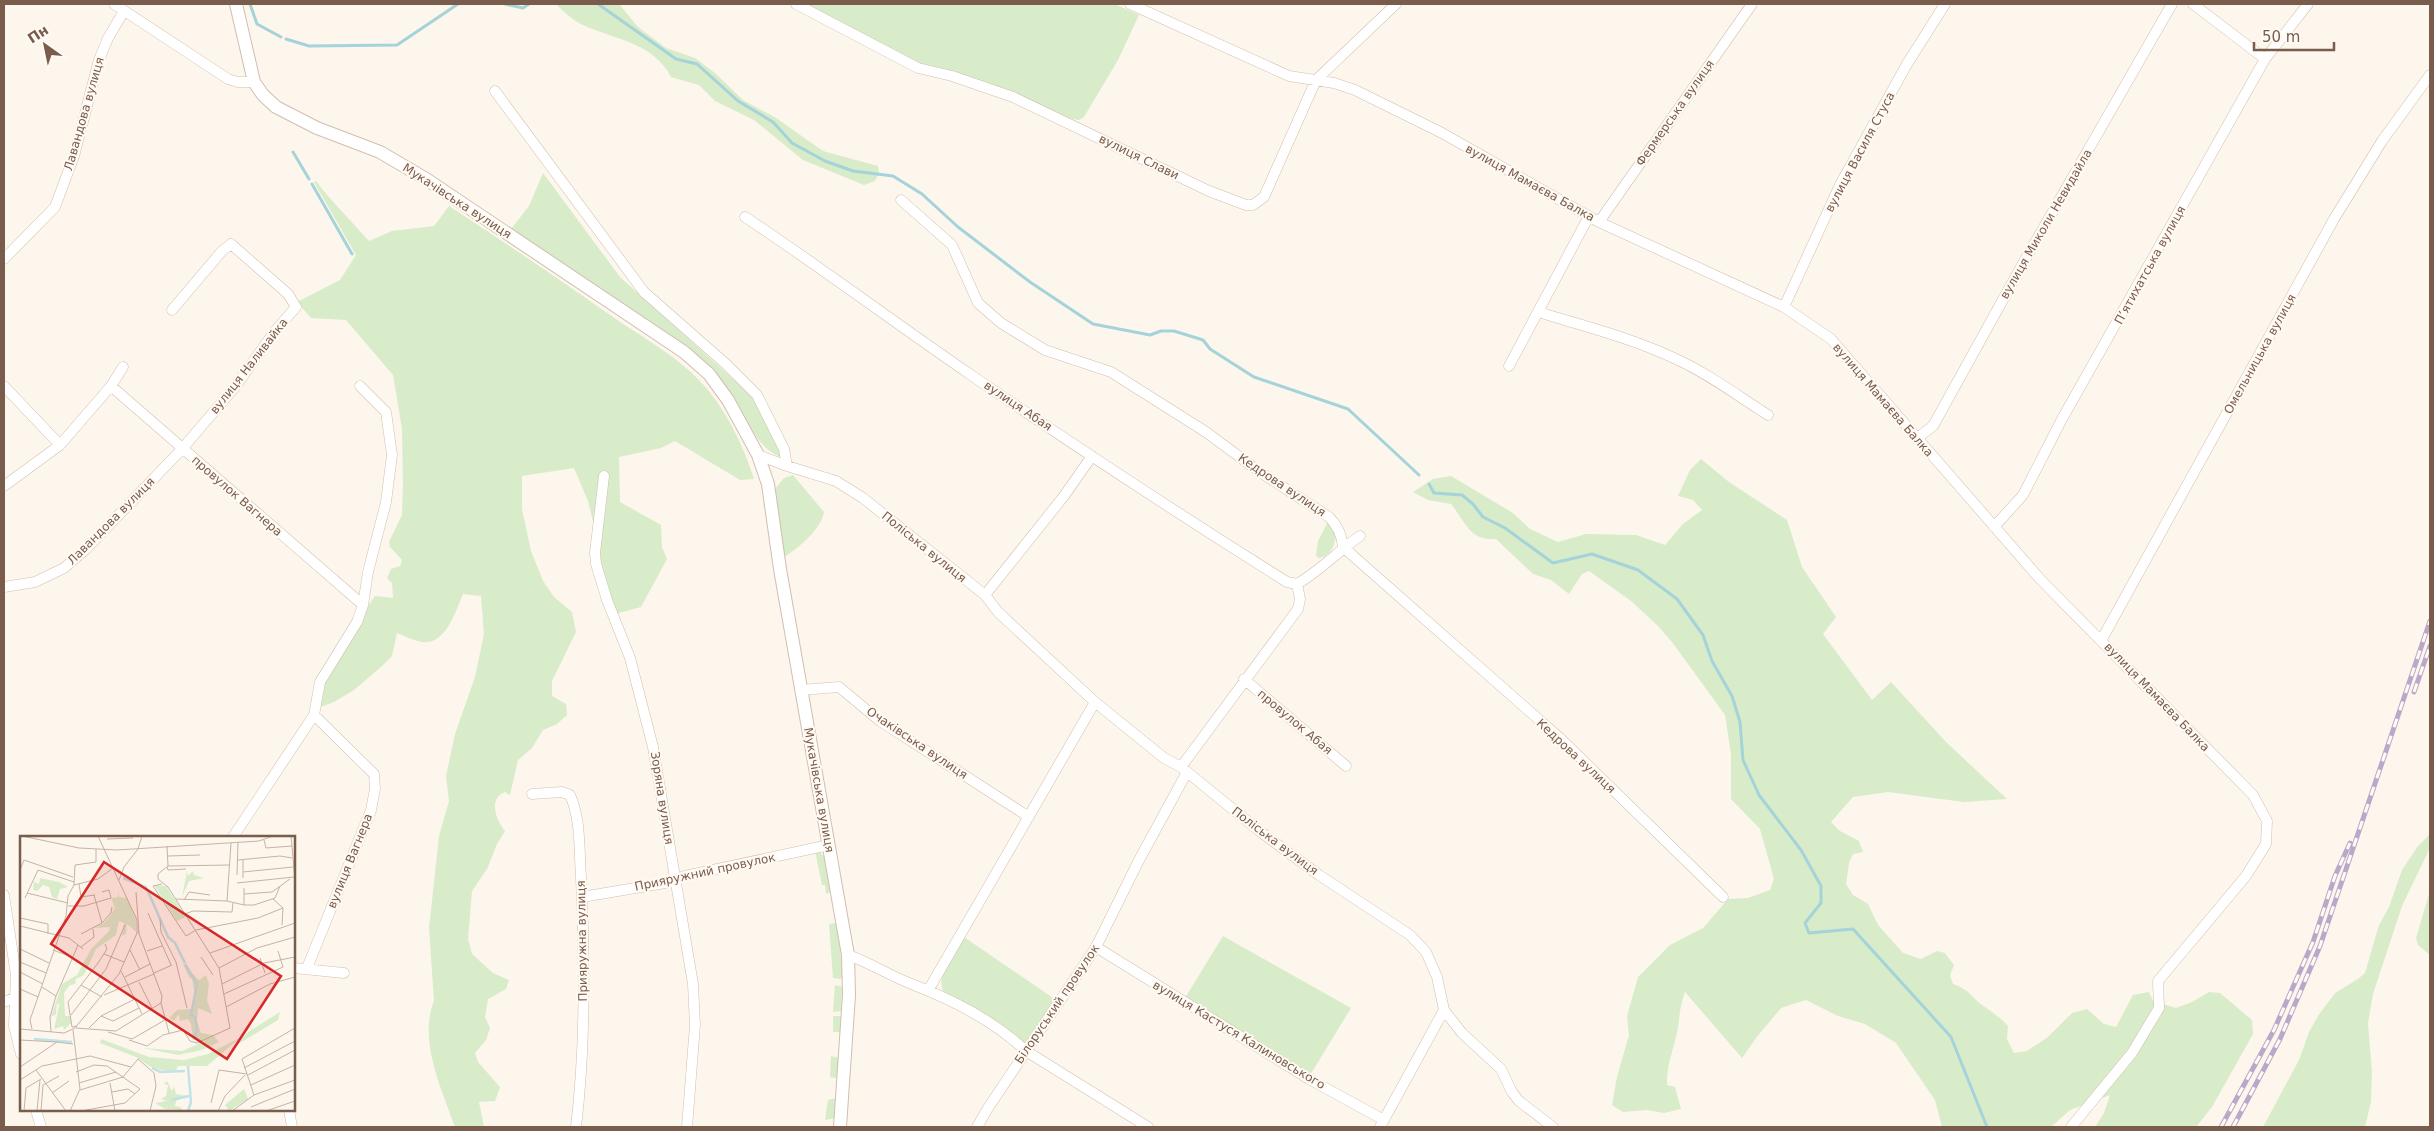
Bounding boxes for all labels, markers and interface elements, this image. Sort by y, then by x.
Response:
north arrow [20,20,70,70]
scale bar [2254,20,2334,52]
text: Пн [25,22,51,47]
text: 50 m [2262,28,2300,46]
street label: Лавандова вулиця [61,56,107,172]
street label: Фермерська вулиця [1633,57,1717,169]
street label: вулиця Василя Стуса [1822,90,1898,214]
street label: вулиця Слави [1097,132,1181,182]
street label: вулиця Мамаєва Балка [1463,142,1597,224]
street label: вулиця Миколи Невидайла [1997,147,2095,301]
street label: Мукачівська вулиця [400,161,514,241]
street label: Пʼятихатська вулиця [2112,203,2188,327]
street label: Омельницька вулиця [2221,292,2299,416]
street label: вулиця Наливайка [207,315,291,417]
street label: вулиця Мамаєва Балка [1830,340,1936,460]
street label: вулиця Абая [981,378,1055,434]
street label: Кедрова вулиця [1236,451,1328,519]
street label: провулок Вагнера [189,453,285,539]
street label: Лавандова вулиця [64,474,158,568]
street label: Поліська вулиця [879,509,969,585]
street label: вулиця Мамаєва Балка [2101,640,2213,754]
street label: провулок Абая [1255,687,1335,757]
street label: Очаківська вулиця [864,704,970,782]
street label: Кедрова вулиця [1534,716,1618,796]
street label: Мукачівська вулиця [801,726,837,854]
street label: Зоряна вулиця [648,751,676,845]
street label: Поліська вулиця [1229,804,1321,878]
street label: вулиця Вагнера [325,812,375,910]
inset map [20,836,295,1111]
street label: Прияружний провулок [633,850,777,894]
street label: Прияружна вулиця [574,880,590,1002]
street label: Білоруський провулок [1012,942,1102,1066]
street label: вулиця Кастуся Калиновського [1150,978,1328,1092]

